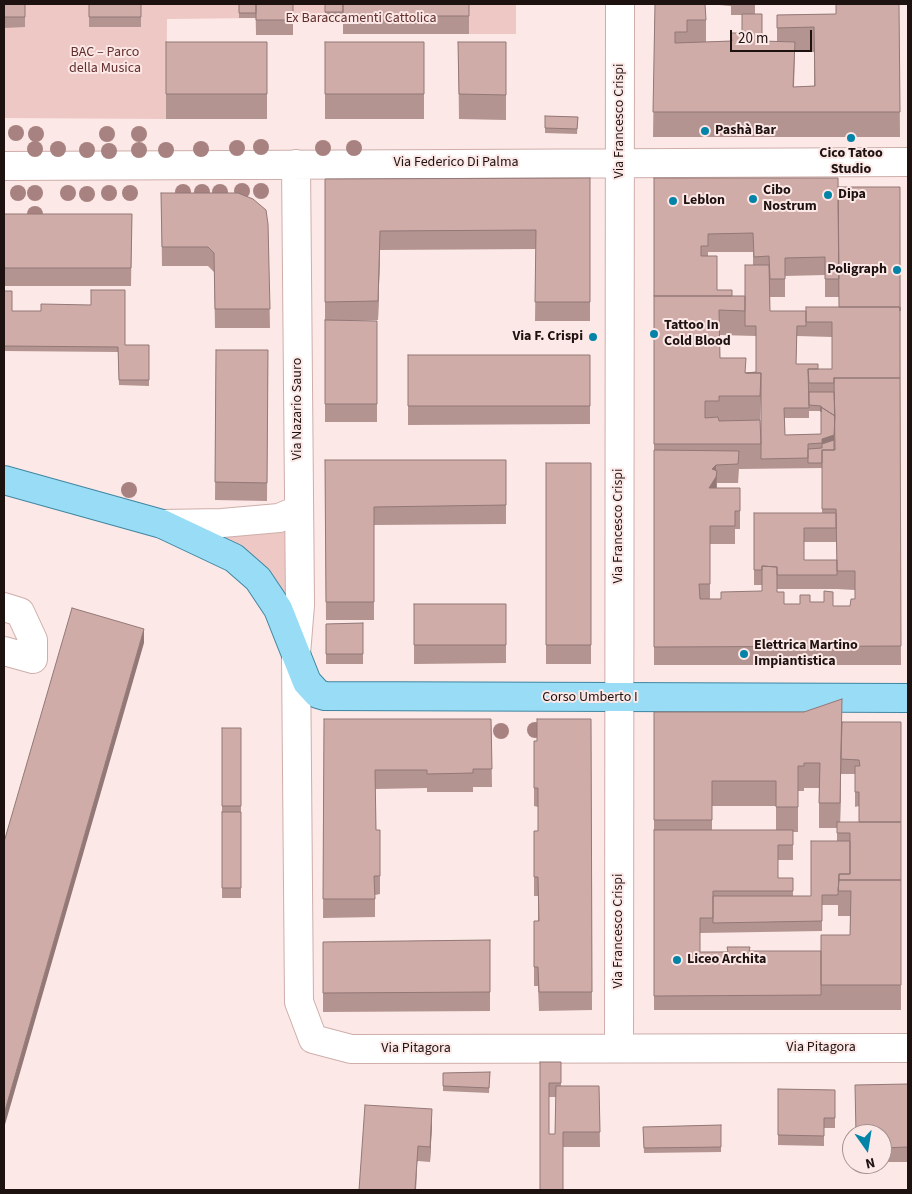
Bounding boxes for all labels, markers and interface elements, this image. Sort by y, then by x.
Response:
park label: Ex Baraccamenti Cattolica [285,11,437,27]
scale bar [732,20,814,52]
text: 20 m [738,28,768,49]
park label: BAC – Parco della Musica [69,45,141,78]
street label: Via Francesco Crispi [612,63,628,179]
place label: Pashà Bar [715,123,776,139]
marker: Pashà Bar [699,125,711,137]
marker: Cico Tatoo Studio [845,132,857,144]
place label: Cico Tatoo Studio [819,146,883,178]
street label: Via Federico Di Palma [393,155,519,171]
place label: Cibo Nostrum [763,183,817,216]
place label: Dipa [838,187,866,203]
marker: Dipa [822,189,834,201]
place label: Leblon [683,193,725,209]
marker: Cibo Nostrum [747,193,759,205]
marker: Leblon [667,195,679,207]
place label: Poligraph [827,262,887,278]
marker: Poligraph [891,264,903,276]
place label: Tattoo In Cold Blood [664,318,731,351]
marker: Tattoo In Cold Blood [648,328,660,340]
place label: Via F. Crispi [512,329,583,345]
marker: Via F. Crispi [587,331,599,343]
street label: Via Nazario Sauro [290,358,306,460]
street label: Via Francesco Crispi [611,468,627,584]
place label: Elettrica Martino Impiantistica [754,638,858,670]
marker: Elettrica Martino Impiantistica [738,648,750,660]
street label: Corso Umberto I [542,690,638,706]
street label: Via Francesco Crispi [611,873,627,989]
place label: Liceo Archita [687,952,766,968]
marker: Liceo Archita [671,954,683,966]
street label: Via Pitagora [786,1040,856,1056]
street label: Via Pitagora [381,1041,451,1057]
north arrow [842,1124,892,1174]
text: N [863,1152,877,1173]

